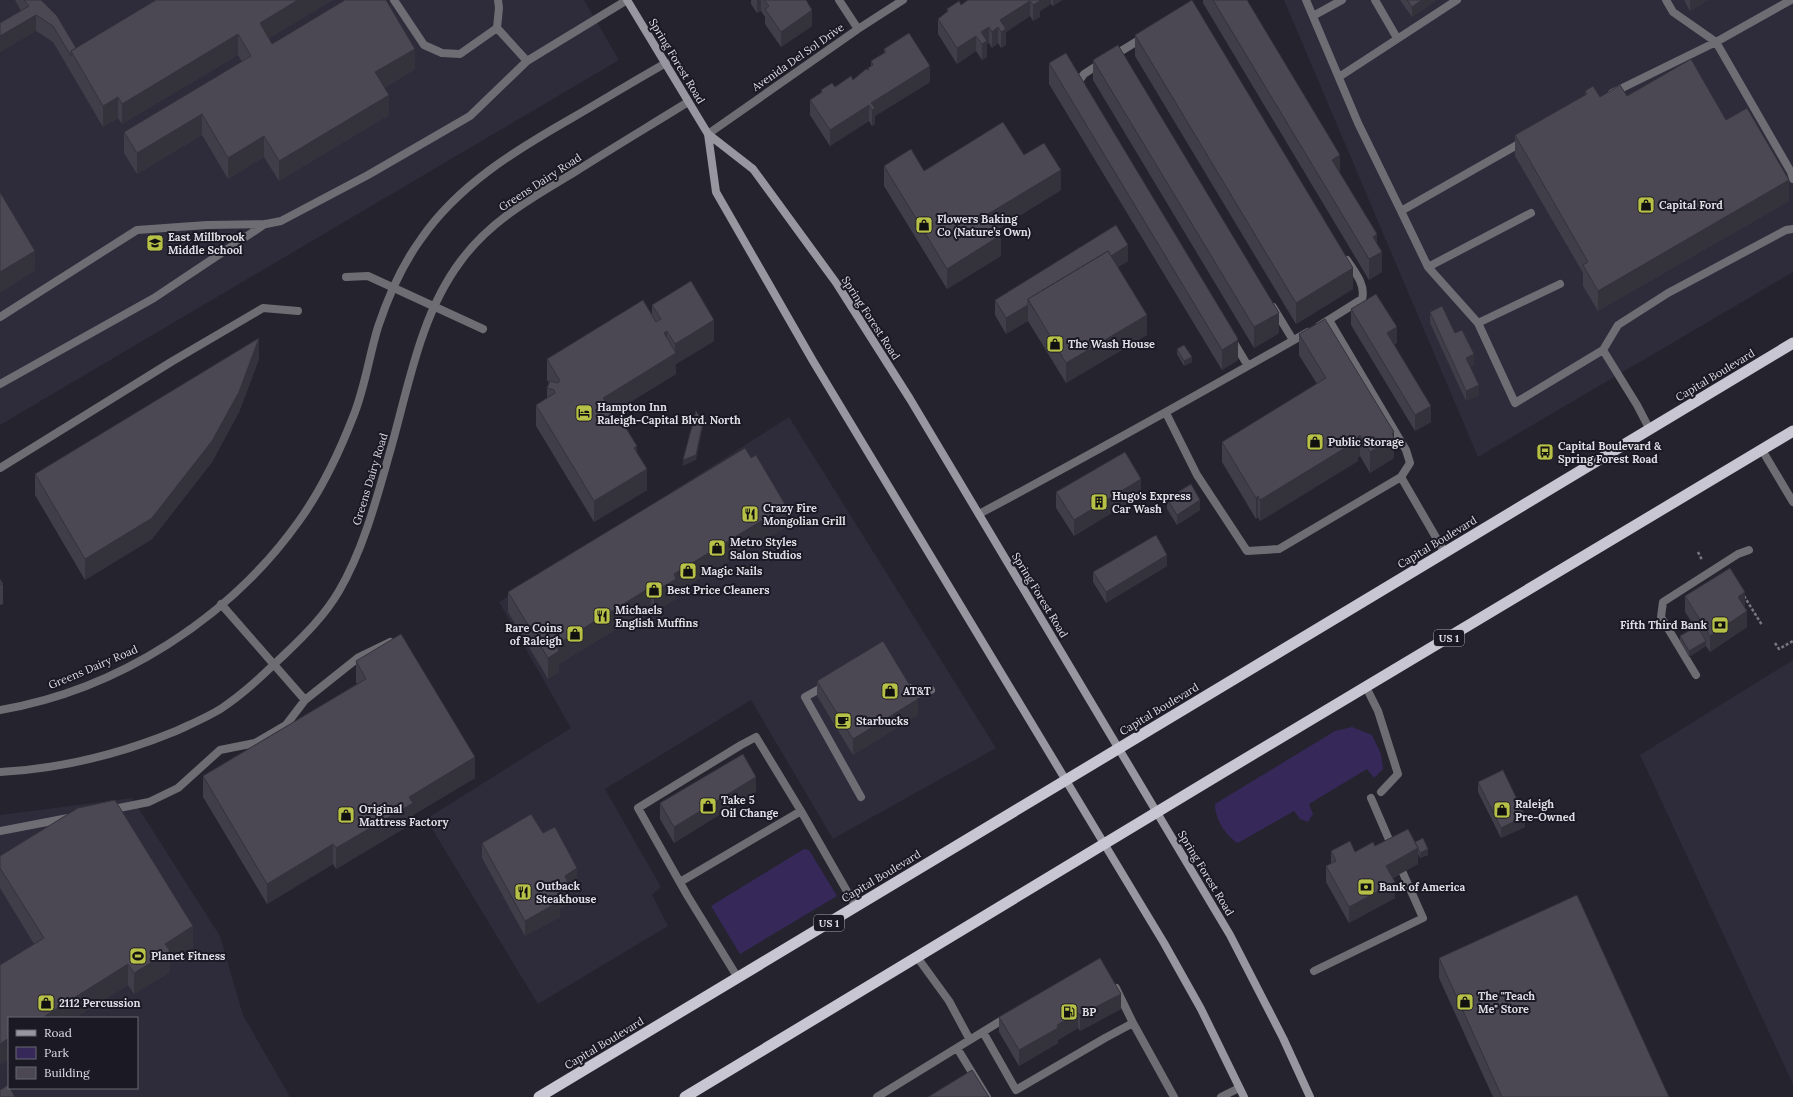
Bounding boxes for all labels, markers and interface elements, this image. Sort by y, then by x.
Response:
street label: Spring Forest Road [646,16,708,107]
street label: Avenida Del Sol Drive [748,20,847,95]
street label: Greens Dairy Road [496,150,584,214]
shop icon: Capital Ford [1636,195,1656,215]
place label: Capital Ford [1659,198,1723,212]
place label: Flowers Baking Co (Nature’s Own) [937,212,1031,240]
shop icon: Flowers Baking Co (Nature’s Own) [914,215,934,235]
place label: East Millbrook Middle School [168,230,245,257]
school or university icon: East Millbrook Middle School [145,233,165,253]
street label: Spring Forest Road [839,274,903,363]
shop icon: The Wash House [1045,334,1065,354]
place label: The Wash House [1068,337,1155,351]
street label: Capital Boulevard [1673,346,1758,404]
place label: Hampton Inn Raleigh-Capital Blvd. North [597,400,741,427]
hotel icon: Hampton Inn Raleigh-Capital Blvd. North [574,403,594,423]
street label: Greens Dairy Road [349,431,391,527]
shop icon: Public Storage [1305,432,1325,452]
place label: Public Storage [1328,435,1404,449]
place label: Capital Boulevard & Spring Forest Road [1558,439,1662,466]
bus stop icon: Capital Boulevard & Spring Forest Road [1535,442,1555,462]
place label: Hugo's Express Car Wash [1112,489,1191,516]
building icon: Hugo's Express Car Wash [1089,492,1109,512]
place label: Crazy Fire Mongolian Grill [763,501,846,528]
restaurant icon: Crazy Fire Mongolian Grill [740,504,760,524]
street label: Capital Boulevard [1395,513,1480,571]
place label: Metro Styles Salon Studios [730,535,801,562]
shop icon: Metro Styles Salon Studios [707,538,727,558]
street label: Spring Forest Road [1009,550,1071,641]
shop icon: Magic Nails [678,561,698,581]
place label: Magic Nails [701,564,762,578]
shop icon: Best Price Cleaners [644,580,664,600]
place label: Best Price Cleaners [667,583,770,597]
place label: Michaels English Muffins [615,603,698,630]
restaurant icon: Michaels English Muffins [592,606,612,626]
bank icon: Fifth Third Bank [1710,615,1730,635]
place label: Fifth Third Bank [1620,618,1707,632]
place label: Rare Coins of Raleigh [505,621,562,648]
shop icon: Rare Coins of Raleigh [565,624,585,644]
road number: US 1 [1434,630,1464,646]
street label: Greens Dairy Road [46,642,140,692]
street label: Capital Boulevard [1117,680,1202,738]
shop icon: AT&T [880,681,900,701]
place label: AT&T [903,684,931,698]
cafe icon: Starbucks [833,711,853,731]
place label: Starbucks [856,714,909,728]
place label: Take 5 Oil Change [721,793,779,820]
shop icon: Take 5 Oil Change [698,796,718,816]
place label: Raleigh Pre-Owned [1515,797,1576,824]
shop icon: Raleigh Pre-Owned [1492,800,1512,820]
place label: Original Mattress Factory [359,802,450,829]
shop icon: Original Mattress Factory [336,805,356,825]
street label: Spring Forest Road [1175,828,1237,919]
street label: Capital Boulevard [839,847,924,905]
bank icon: Bank of America [1356,877,1376,897]
place label: Outback Steakhouse [536,879,596,906]
place label: Bank of America [1379,880,1466,894]
restaurant icon: Outback Steakhouse [513,882,533,902]
road number: US 1 [814,915,844,931]
sports icon: Planet Fitness [128,946,148,966]
place label: Planet Fitness [151,949,225,963]
place label: The "Teach Me" Store [1478,989,1535,1016]
shop icon: The "Teach Me" Store [1455,992,1475,1012]
shop icon: 2112 Percussion [36,993,56,1013]
place label: 2112 Percussion [59,996,141,1010]
fuel station icon: BP [1059,1002,1079,1022]
place label: BP [1082,1005,1096,1019]
street label: Capital Boulevard [562,1014,647,1072]
legend [8,1017,138,1089]
text: Road [44,1025,72,1040]
text: Park [44,1045,70,1060]
text: Building [44,1065,90,1080]

